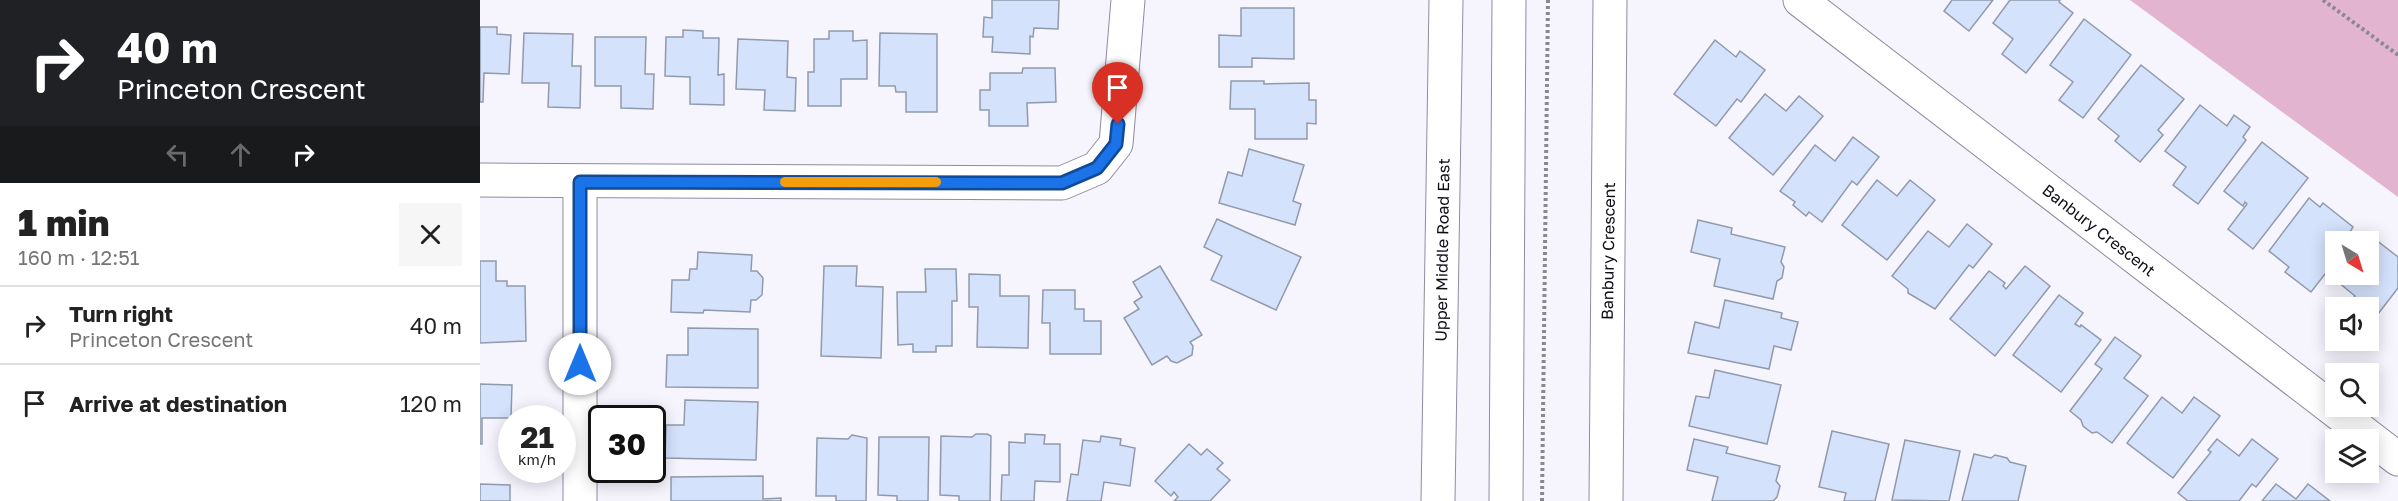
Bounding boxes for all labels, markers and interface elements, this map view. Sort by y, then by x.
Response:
text: 40 m [117,22,218,72]
icon: right [18,24,96,102]
pin [1092,62,1143,124]
icon: arrive [1101,71,1134,104]
text: Princeton Crescent [117,73,366,105]
icon: left [161,138,194,171]
icon: ahead [224,138,257,171]
icon: right [287,138,320,171]
street label: Upper Middle Road East [1430,158,1454,342]
street label: Banbury Crescent [2039,180,2159,280]
street label: Banbury Crescent [1597,182,1619,320]
text: 1 min [18,201,109,244]
button: close [399,203,462,266]
north arrow [2325,231,2379,285]
map controls [2325,231,2379,483]
text: 160 m · 12:51 [18,245,140,269]
button: sound [2325,297,2379,351]
text: Turn right [69,300,173,327]
icon: right [18,309,51,342]
text: 40 m [410,312,462,339]
text: Princeton Crescent [69,327,253,351]
position arrow [548,332,612,396]
button: search [2325,363,2379,417]
icon: arrive [18,387,51,420]
text: Arrive at destination [69,390,287,417]
text: 120 m [400,390,462,417]
speed limit sign: 30 [588,405,666,483]
text: 21 [520,419,554,455]
button: layers [2325,429,2379,483]
text: km/h [518,450,556,468]

